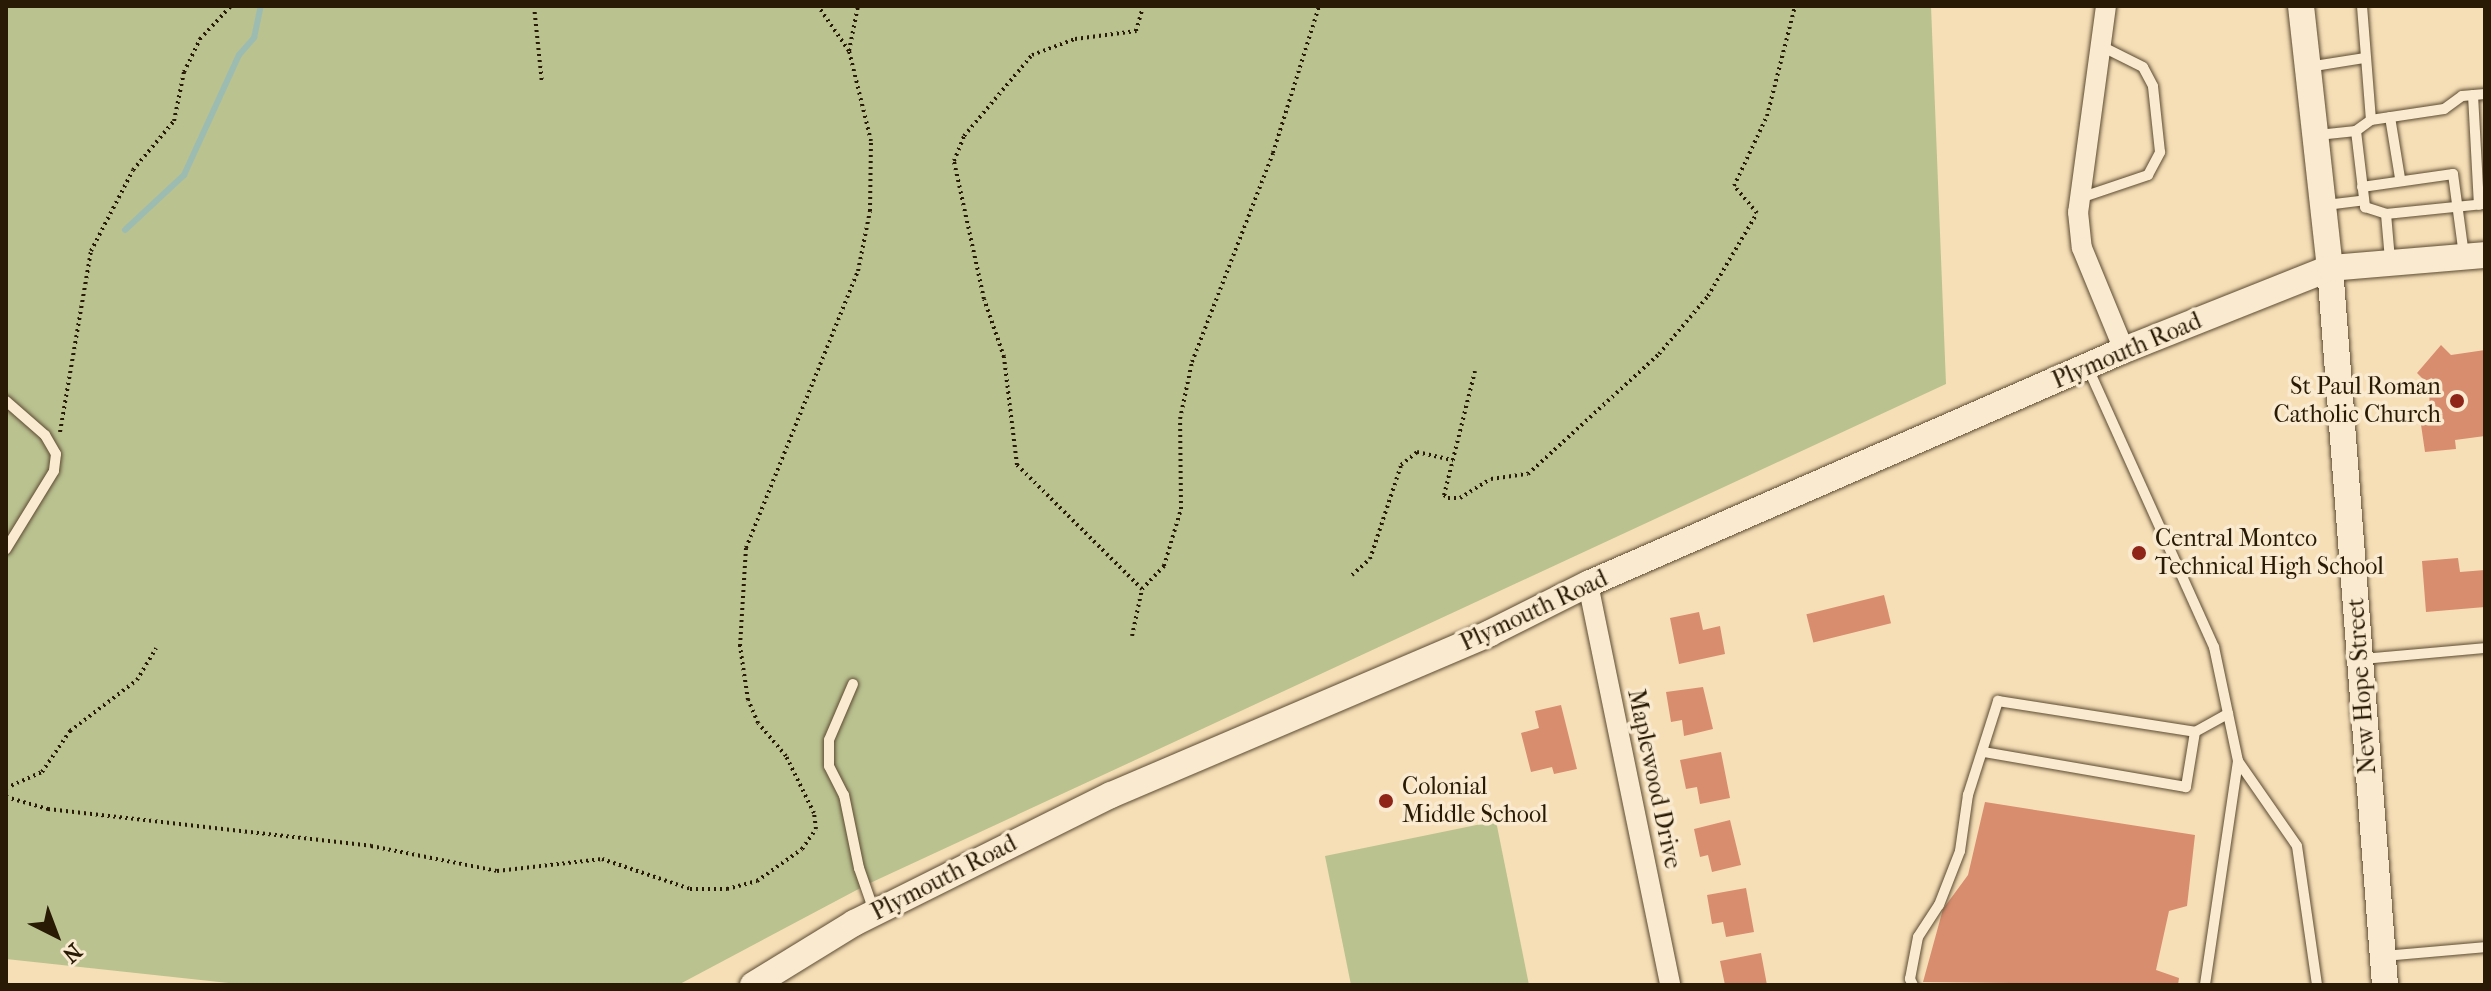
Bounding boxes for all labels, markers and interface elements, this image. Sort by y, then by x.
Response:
street label: Plymouth Road [2048,307,2206,395]
place label: St Paul Roman Catholic Church [2274,373,2441,429]
marker: St Paul Roman Catholic Church [2448,392,2466,410]
place label: Central Montco Technical High School [2155,525,2384,581]
marker: Central Montco Technical High School [2130,544,2148,562]
street label: Plymouth Road [1456,564,1612,658]
street label: New Hope Street [2341,597,2383,775]
street label: Maplewood Drive [1621,687,1687,871]
place label: Colonial Middle School [1402,773,1548,829]
marker: Colonial Middle School [1377,792,1395,810]
street label: Plymouth Road [867,829,1021,927]
north arrow [16,895,96,975]
text: N [57,938,87,968]

